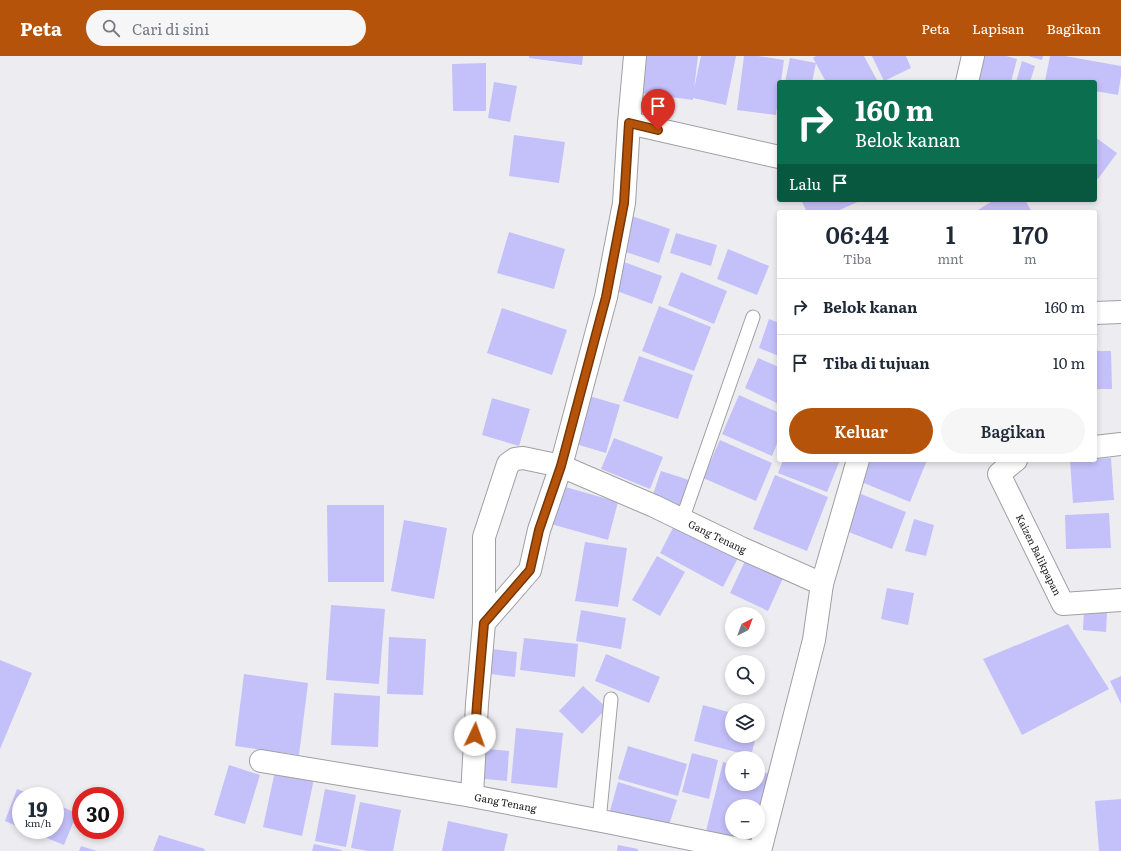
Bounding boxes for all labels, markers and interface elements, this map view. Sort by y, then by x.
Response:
search box [86,10,366,46]
text: Peta [20,14,62,42]
icon: search [100,17,122,39]
text: Cari di sini [132,17,209,40]
text: Peta [921,18,950,38]
text: Lapisan [972,18,1025,38]
text: Bagikan [1047,18,1101,38]
text: 160 m [855,88,934,130]
pin [641,89,675,130]
icon: arrive [647,95,669,117]
icon: right [789,96,841,148]
text: Belok kanan [855,126,960,153]
text: Lalu [789,172,821,195]
icon: arrive [829,172,851,194]
text: 06:44 [826,216,889,251]
text: 1 [946,216,956,251]
text: 170 [1012,216,1048,251]
text: Tiba [843,249,872,268]
text: mnt [938,249,964,268]
text: m [1024,249,1037,268]
text: Belok kanan [823,295,917,318]
text: 160 m [1045,295,1085,318]
icon: right [789,296,811,318]
text: Tiba di tujuan [823,351,930,374]
text: 10 m [1053,351,1085,374]
icon: arrive [789,352,811,374]
button: Keluar [789,408,933,454]
button: Bagikan [941,408,1085,454]
street label: Kaizen Balikpapan [1013,511,1066,598]
street label: Gang Tenang [686,516,749,557]
north arrow [725,607,765,647]
map controls [725,607,765,839]
button: search [725,655,765,695]
button: layers [725,703,765,743]
position arrow [454,714,496,756]
button: + [725,751,765,791]
speed limit sign: 30 [72,787,124,839]
street label: Gang Tenang [473,789,538,815]
text: 19 [28,793,48,823]
button: − [725,799,765,839]
text: km/h [25,815,51,830]

